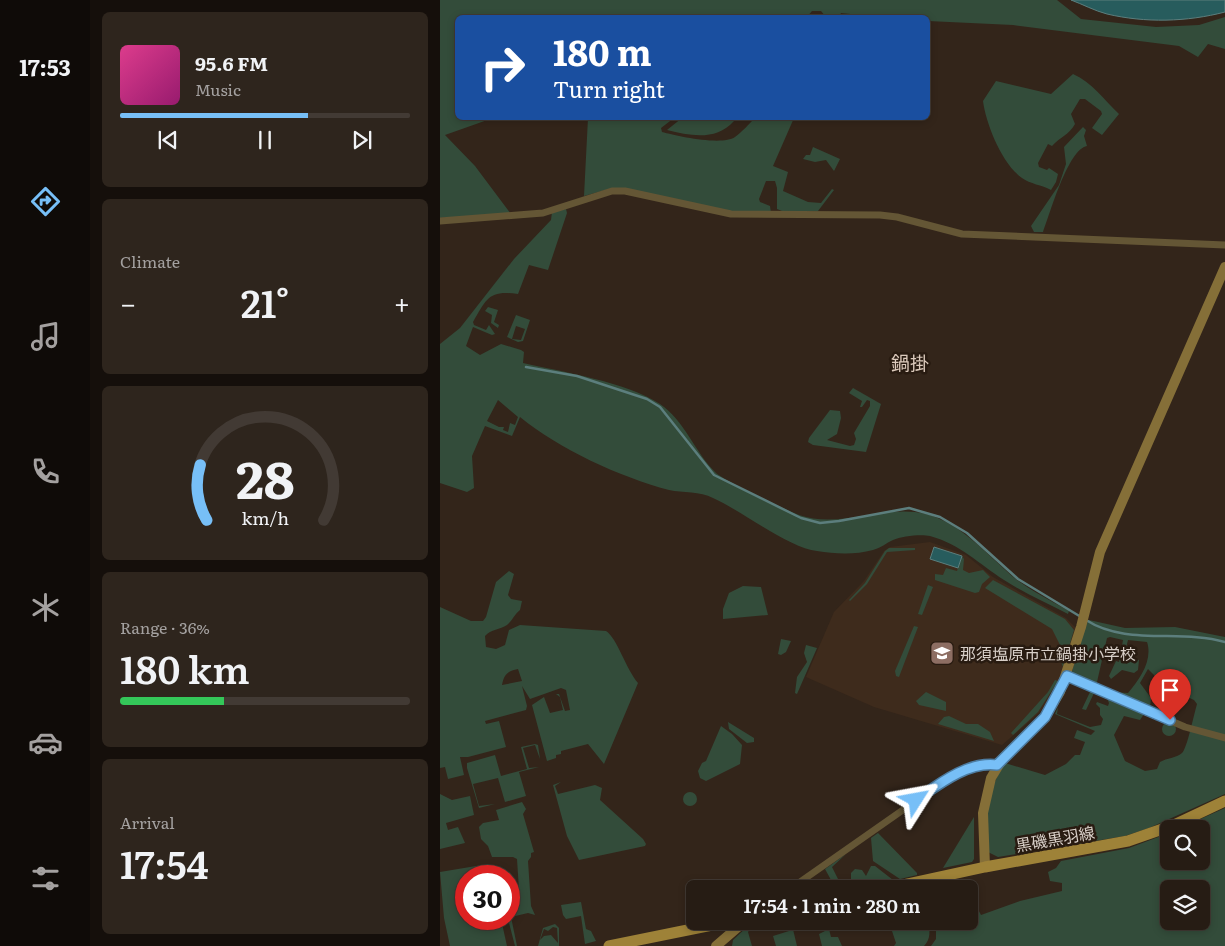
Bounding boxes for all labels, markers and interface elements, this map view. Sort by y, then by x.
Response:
text: 180 m [553,25,652,77]
icon: right [470,35,535,100]
text: 95.6 FM [195,49,268,77]
text: 17:53 [19,50,71,83]
text: Turn right [553,72,665,105]
text: Music [195,77,241,101]
icon: previous [154,126,182,154]
icon: pause [251,126,279,154]
icon: next [348,126,376,154]
icon: directions [28,184,63,219]
text: Climate [120,249,180,273]
text: 21° [241,273,289,330]
text: − [120,281,136,323]
text: + [394,281,410,323]
icon: music [28,319,63,354]
district label: 鍋掛 [891,348,929,376]
text: 28 [236,438,294,515]
icon: phone [28,454,63,489]
text: km/h [241,504,289,531]
icon: climate [28,590,63,625]
text: Range · 36% [120,615,210,639]
text: 180 km [120,639,250,696]
school or university icon: 那須塩原市立鍋掛小学校 [929,640,955,666]
place label: 那須塩原市立鍋掛小学校 [960,641,1136,665]
pin [1149,669,1191,720]
icon: arrive [1156,676,1184,704]
icon: car [28,725,63,760]
position arrow [889,773,941,825]
text: Arrival [120,810,175,834]
street label: 黒磯黒羽線 [1014,819,1096,857]
map controls [1160,820,1210,930]
button: search [1160,820,1210,870]
text: 17:54 [120,834,209,891]
icon: filters [28,861,63,896]
speed limit sign: 30 [455,865,520,930]
button: layers [1160,880,1210,930]
text: 17:54 · 1 min · 280 m [744,891,920,919]

